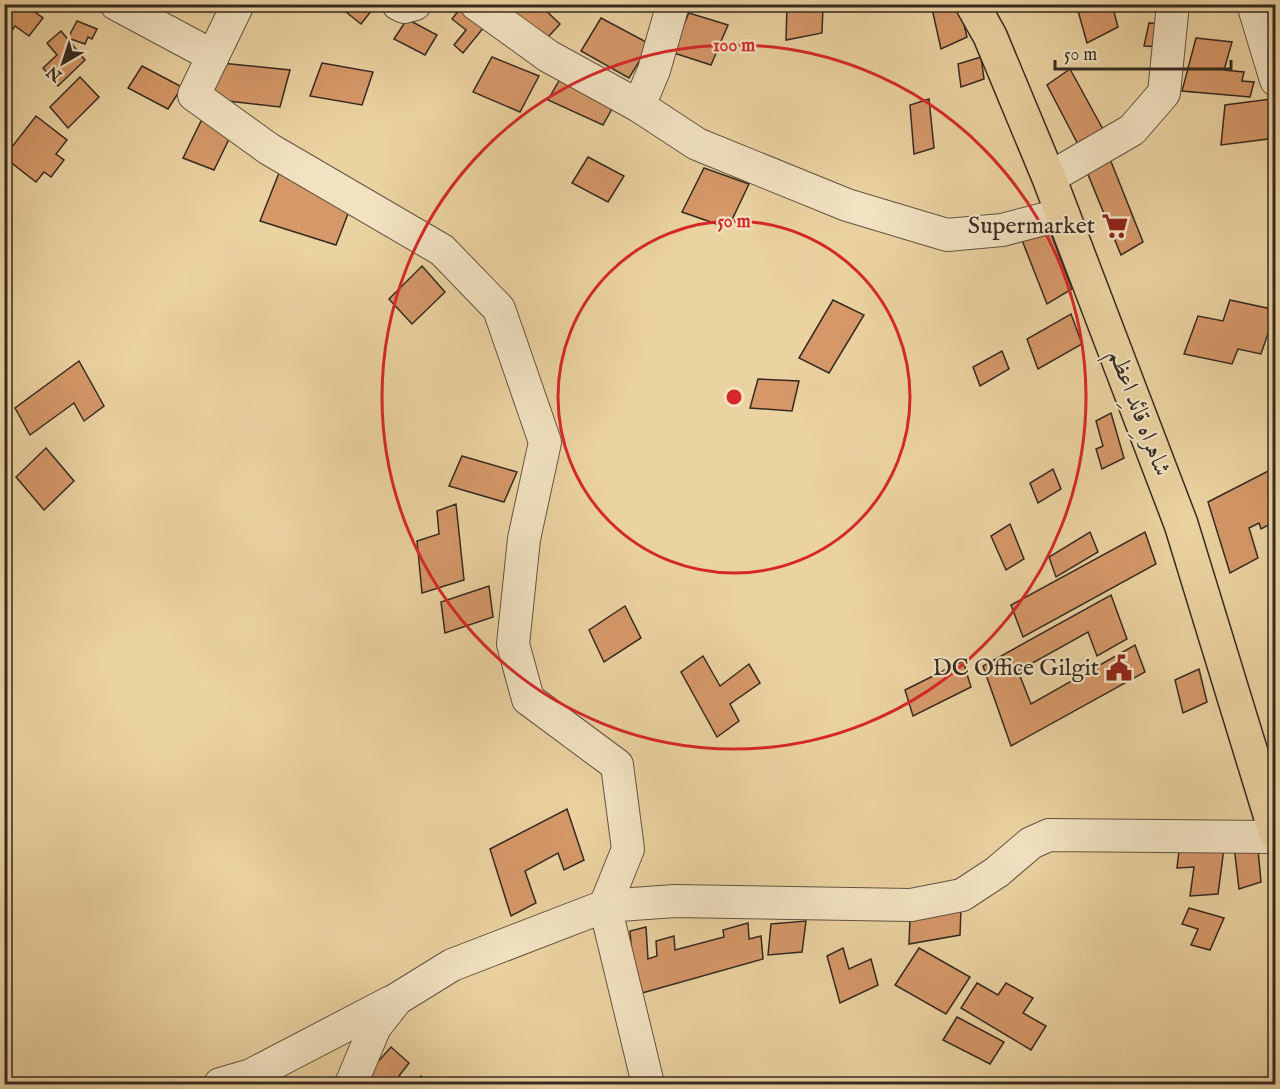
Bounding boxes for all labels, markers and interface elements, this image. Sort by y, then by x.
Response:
north arrow [33,33,93,93]
scale bar [1055,33,1230,71]
text: 100 m [713,35,755,58]
text: 50 m [1064,44,1097,67]
text: N [43,61,67,86]
text: 50 m [717,211,751,234]
place label: Supermarket [968,211,1095,242]
supermarket icon: Supermarket [1100,211,1130,241]
street label: شاہراہِ قائدِ اعظم [1096,345,1177,483]
centre of rings [724,387,744,407]
place label: DC Office Gilgit [932,653,1099,684]
public building icon: DC Office Gilgit [1104,653,1134,683]

